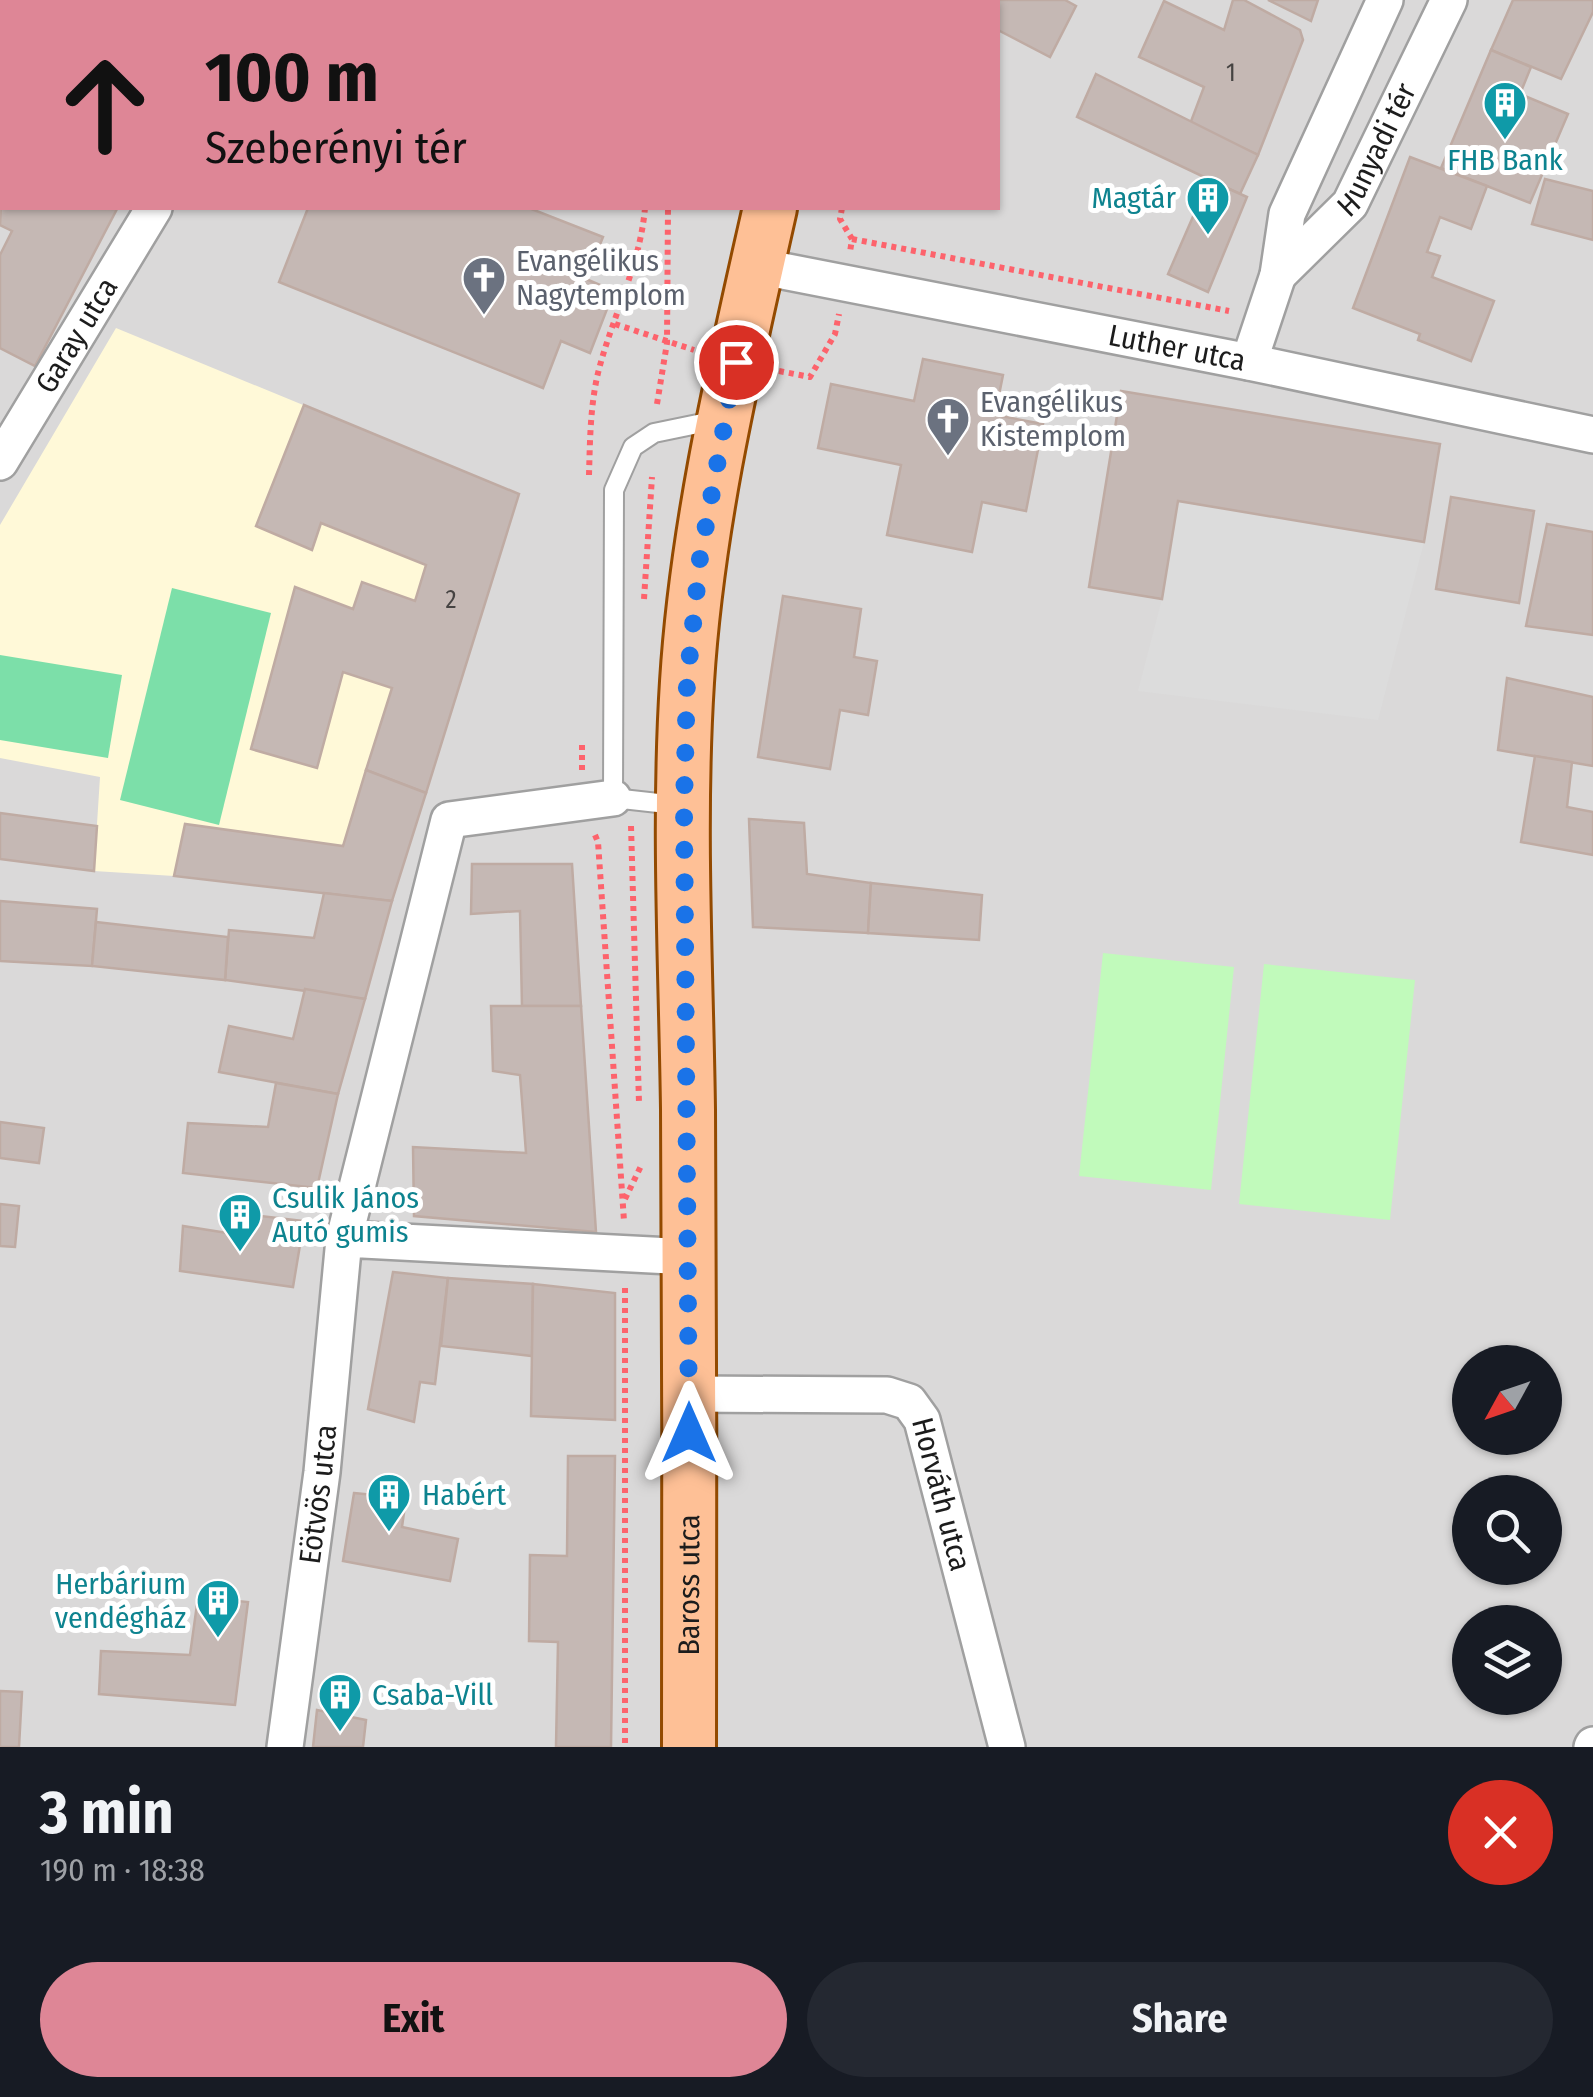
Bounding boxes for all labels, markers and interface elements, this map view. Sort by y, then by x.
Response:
text: 100 m [205,36,379,120]
icon: ahead [40,40,170,170]
house number: 1 [1226,58,1236,88]
street label: Hunyadi tér [1330,77,1424,224]
building icon: FHB Bank [1482,80,1528,141]
text: Szeberényi tér [205,121,467,175]
place label: FHB Bank [1447,142,1563,178]
building icon: Magtár [1185,175,1231,236]
place label: Magtár [1091,180,1177,216]
place label: Evangélikus Nagytemplom [516,243,686,313]
church icon: Evangélikus Nagytemplom [461,255,507,316]
street label: Garay utca [28,271,125,400]
street label: Luther utca [1105,317,1249,379]
pin [694,320,779,405]
icon: arrive [709,335,764,390]
place label: Evangélikus Kistemplom [980,384,1126,454]
church icon: Evangélikus Kistemplom [925,396,971,457]
house number: 2 [445,585,457,615]
place label: Csulik János Autó gumis [272,1180,419,1250]
building icon: Csulik János Autó gumis [217,1192,263,1253]
north arrow [1452,1345,1562,1455]
map controls [1452,1345,1562,1715]
position arrow [637,1381,741,1485]
street label: Horváth utca [904,1414,978,1575]
street label: Eötvös utca [292,1423,344,1566]
building icon: Habért [366,1472,412,1533]
button: search [1452,1475,1562,1585]
place label: Habért [422,1477,506,1513]
street label: Baross utca [671,1514,707,1656]
place label: Herbárium vendégház [55,1566,186,1636]
building icon: Herbárium vendégház [195,1578,241,1639]
button: layers [1452,1605,1562,1715]
building icon: Csaba-Vill [317,1672,363,1733]
place label: Csaba-Vill [372,1677,493,1713]
text: 3 min [40,1777,174,1849]
button: close [1448,1780,1553,1885]
text: 190 m · 18:38 [40,1851,205,1889]
button: Exit [40,1962,787,2077]
button: Share [807,1962,1553,2077]

